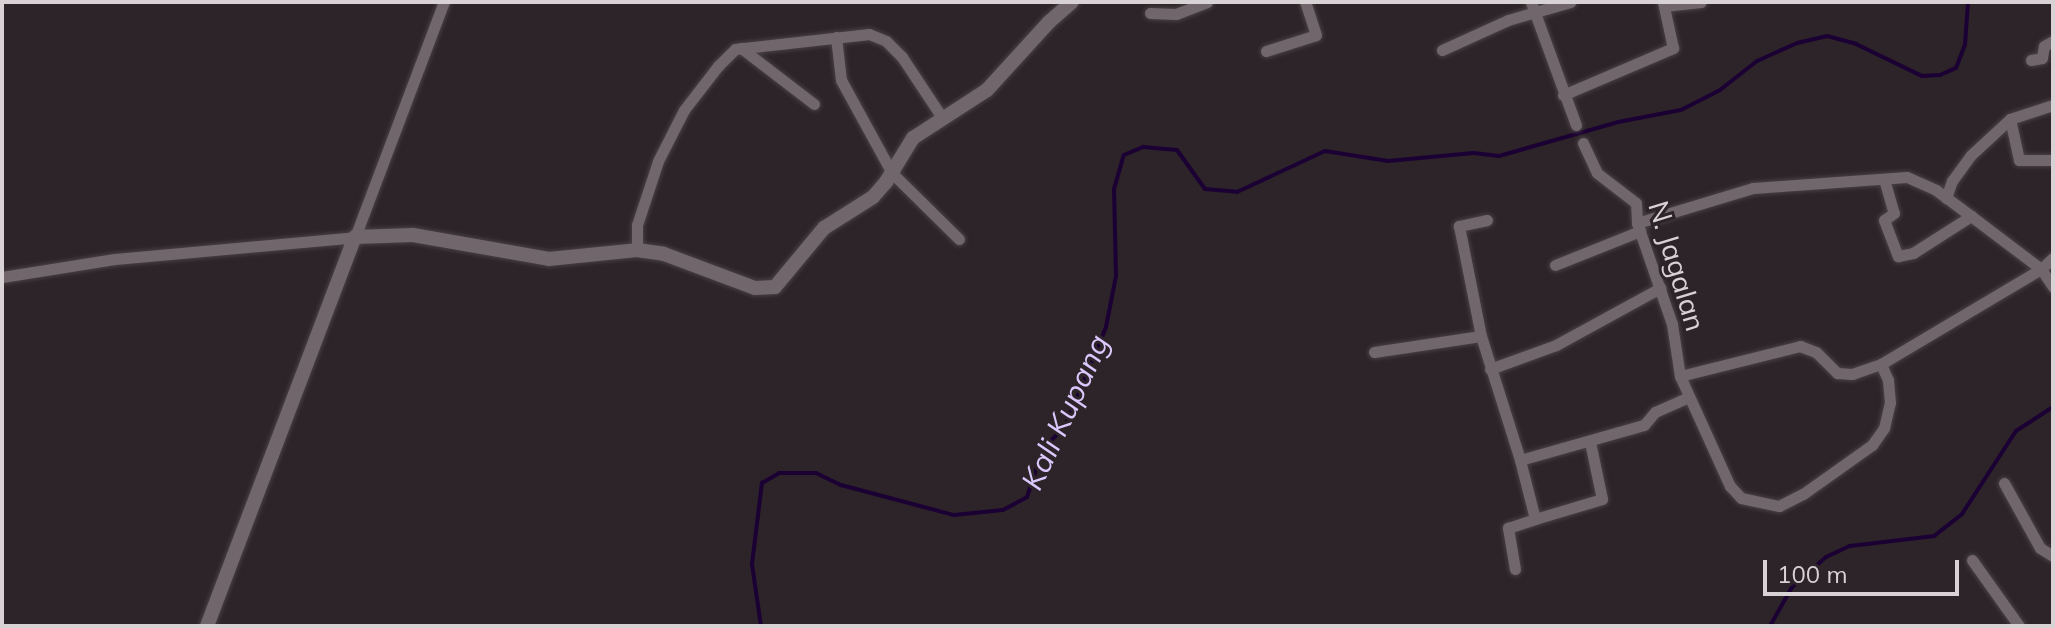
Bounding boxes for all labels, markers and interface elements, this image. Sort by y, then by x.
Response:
street label: N. Jagalan [1641,197,1713,335]
water label: Kali Kupang [1013,329,1117,495]
scale bar [1767,544,1963,594]
text: 100 m [1777,559,1848,589]

